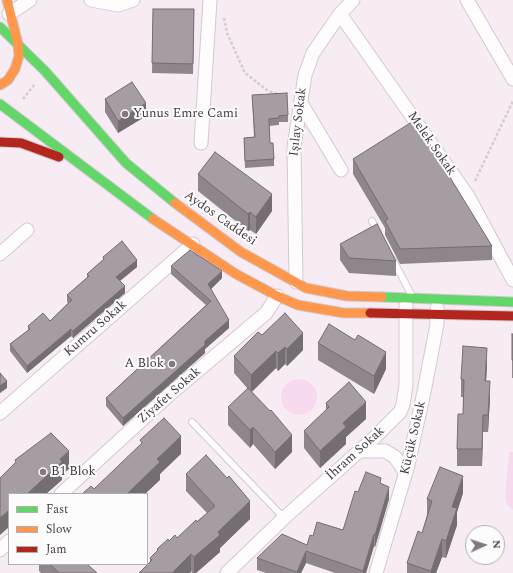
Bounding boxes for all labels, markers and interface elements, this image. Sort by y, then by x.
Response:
street label: Işılay Sokak [287,87,311,157]
place label: Yunus Emre Cami [133,106,238,122]
marker: Yunus Emre Cami [120,109,130,119]
street label: Melek Sokak [403,109,459,179]
street label: Aydos Caddesi [181,188,259,250]
street label: Kumru Sokak [61,298,131,360]
place label: A Blok [124,356,164,372]
marker: A Blok [167,359,177,369]
street label: Ziyafet Sokak [135,364,205,428]
street label: Küçük Sokak [398,400,430,476]
street label: İhram Sokak [323,424,389,484]
place label: B1 Blok [51,464,96,480]
marker: B1 Blok [38,467,48,477]
legend [8,493,148,565]
text: Fast [46,500,68,519]
text: Slow [46,520,71,539]
north arrow [465,525,505,565]
text: N [488,539,505,549]
text: Jam [46,540,67,559]

